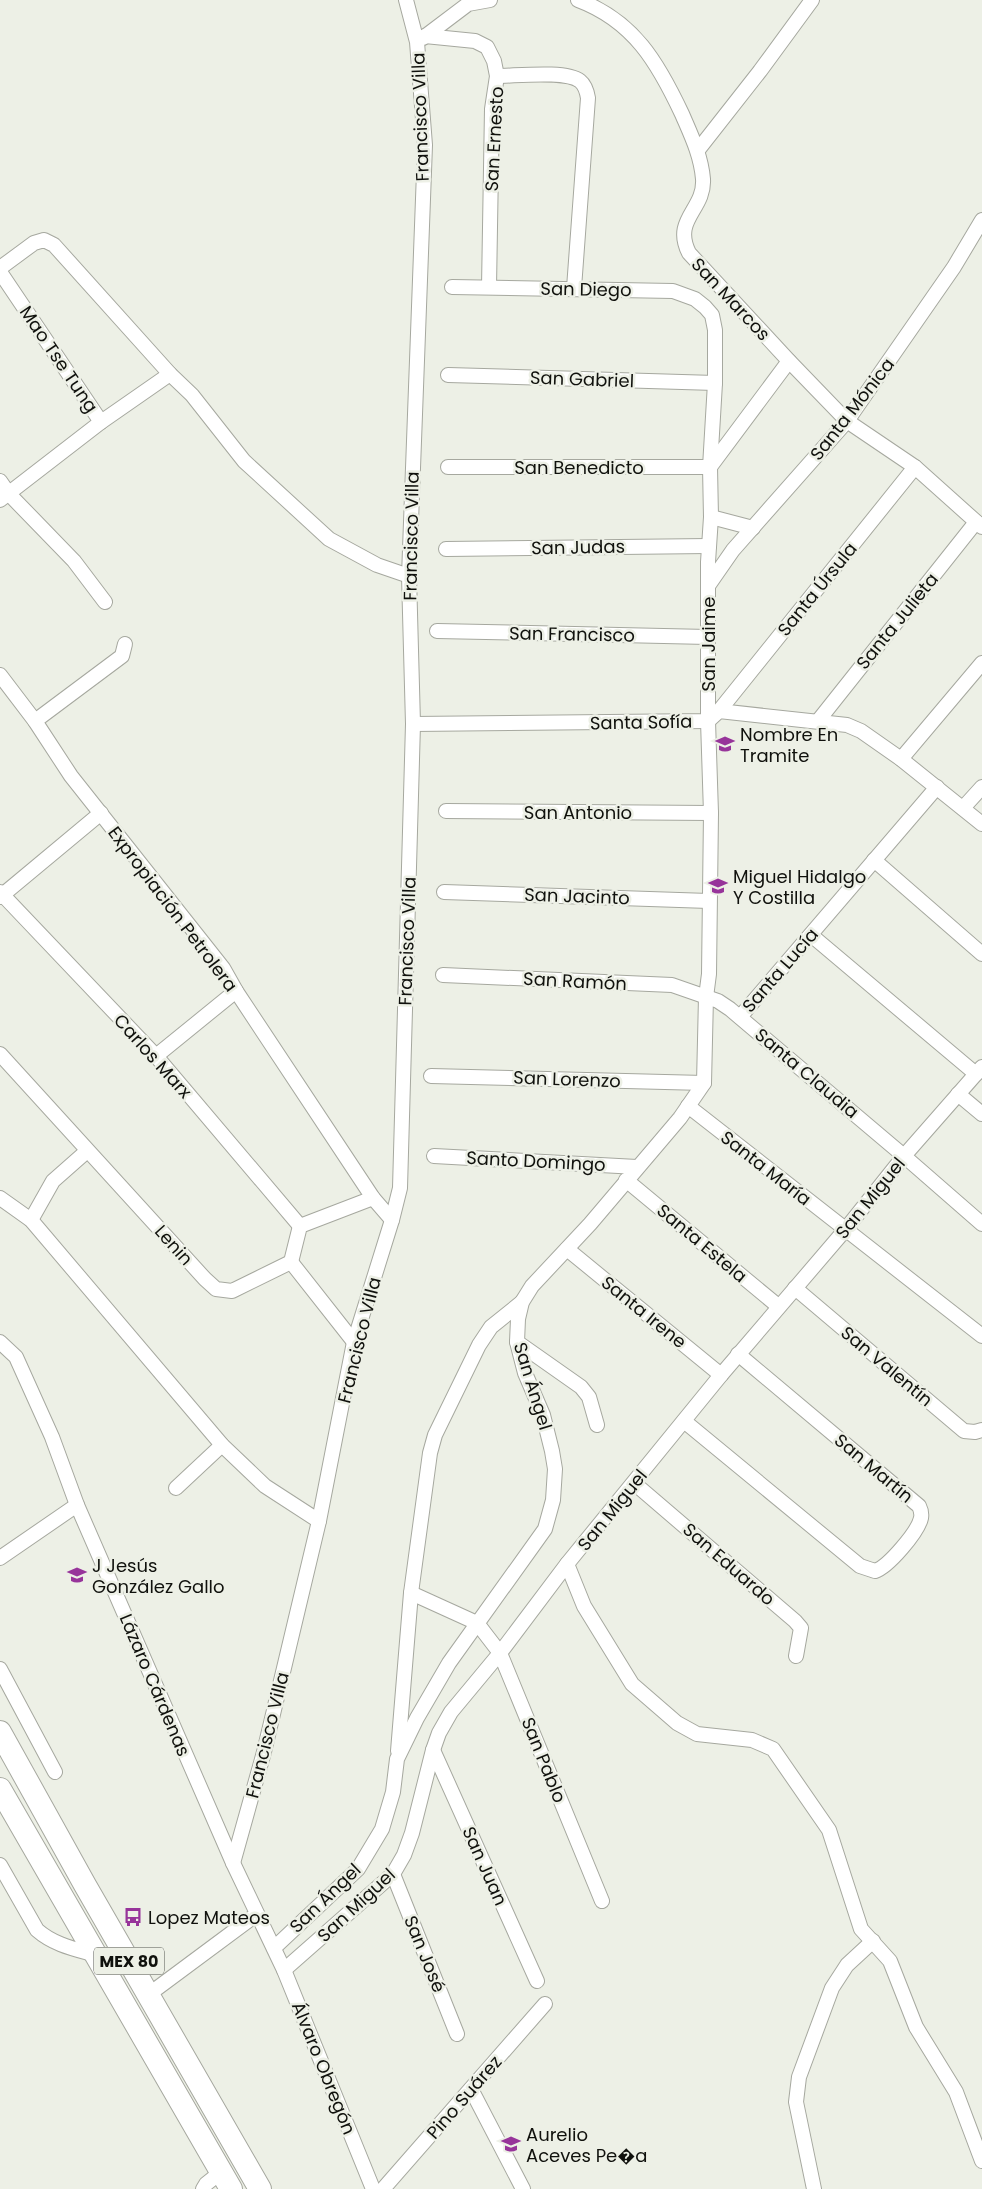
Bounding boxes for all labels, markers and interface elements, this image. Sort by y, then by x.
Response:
street label: Francisco Villa [405,52,435,182]
street label: San Ernesto [479,86,509,192]
street label: San Marcos [686,252,776,346]
street label: San Diego [540,276,632,302]
street label: Mao Tse Tung [14,301,104,417]
street label: Santa Mónica [804,353,900,465]
street label: San Gabriel [530,365,634,393]
street label: San Benedicto [514,455,644,480]
street label: Francisco Villa [397,471,425,601]
street label: San Judas [531,534,625,560]
street label: Santa Úrsula [771,537,863,641]
street label: Santa Julieta [850,567,944,675]
street label: San Jaime [696,597,721,691]
street label: San Francisco [509,620,635,648]
street label: Santa Sofía [590,709,692,735]
place label: Nombre En Tramite [740,722,838,768]
school or university icon: Nombre En Tramite [714,733,736,755]
street label: San Antonio [524,800,632,825]
street label: Expropiación Petrolera [103,821,243,997]
place label: Miguel Hidalgo Y Costilla [733,864,866,910]
school or university icon: Miguel Hidalgo Y Costilla [707,875,729,897]
street label: Francisco Villa [392,876,422,1006]
street label: San Jacinto [524,882,630,910]
street label: Santa Lucía [736,922,824,1018]
street label: San Ramón [523,966,627,996]
street label: Carlos Marx [108,1008,198,1104]
street label: Santa Claudia [750,1022,864,1124]
street label: San Lorenzo [513,1065,621,1093]
street label: Santa María [715,1125,817,1211]
street label: Santo Domingo [466,1145,606,1177]
street label: San Miguel [829,1152,911,1244]
street label: Santa Estela [652,1198,752,1288]
street label: Lenin [149,1219,199,1271]
street label: Santa Irene [596,1270,692,1354]
street label: Francisco Villa [331,1274,387,1406]
street label: San Valentín [836,1320,938,1412]
street label: San Ángel [508,1339,558,1433]
street label: San Martín [829,1428,919,1508]
street label: San Miguel [571,1464,653,1556]
street label: San Eduardo [678,1517,780,1611]
place label: J Jesús González Gallo [92,1553,225,1599]
school or university icon: J Jesús González Gallo [66,1564,88,1586]
street label: Lázaro Cárdenas [114,1610,196,1760]
street label: Francisco Villa [239,1669,295,1801]
street label: San Pablo [516,1714,572,1806]
street label: San Juan [457,1823,513,1909]
street label: San Ángel [284,1858,366,1938]
street label: San Miguel [312,1862,400,1948]
place label: Lopez Mateos [148,1905,270,1930]
bus stop icon: Lopez Mateos [122,1906,144,1928]
street label: San José [398,1912,452,1996]
road number: MEX 80 [94,1948,164,1974]
street label: Álvaro Obregón [286,1998,362,2138]
street label: Pino Suárez [421,2050,507,2144]
place label: Aurelio Aceves Pe�a [526,2122,647,2168]
school or university icon: Aurelio Aceves Pe�a [500,2133,522,2155]

